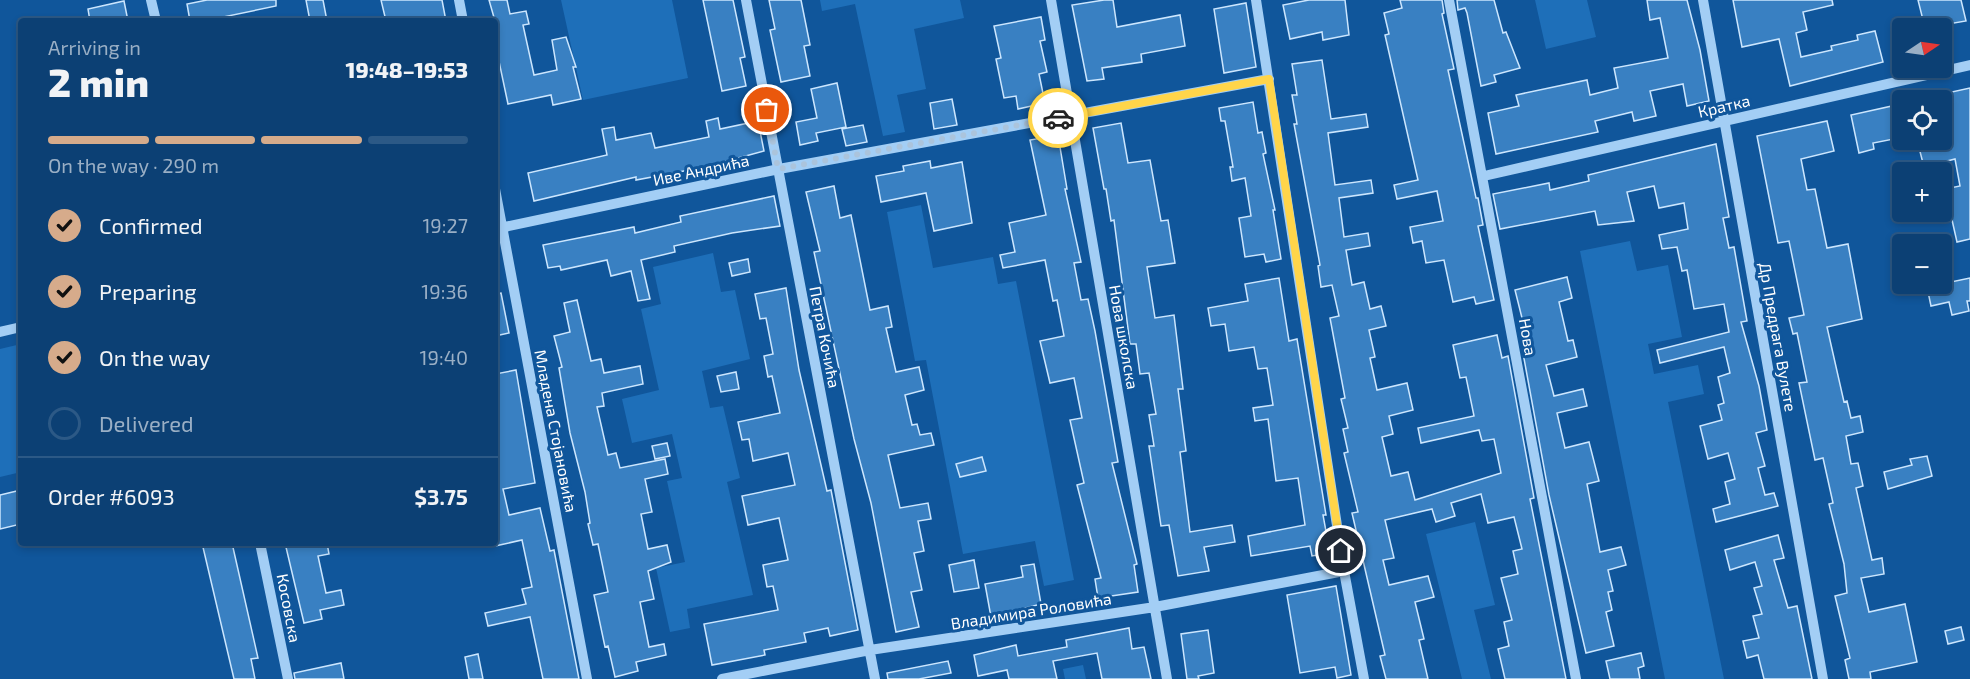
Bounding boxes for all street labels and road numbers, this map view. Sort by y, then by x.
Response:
street label: Кратка [1696,90,1752,121]
street label: Иве Андрића [651,150,751,189]
street label: Др Предрага Вулете [1755,261,1801,413]
street label: Нова школска [1106,283,1143,391]
street label: Петра Кочића [806,284,845,389]
street label: Нова [1516,317,1541,357]
street label: Младена Стојановића [530,348,582,514]
street label: Косовска [274,572,305,644]
street label: Владимира Роловића [949,588,1113,633]

